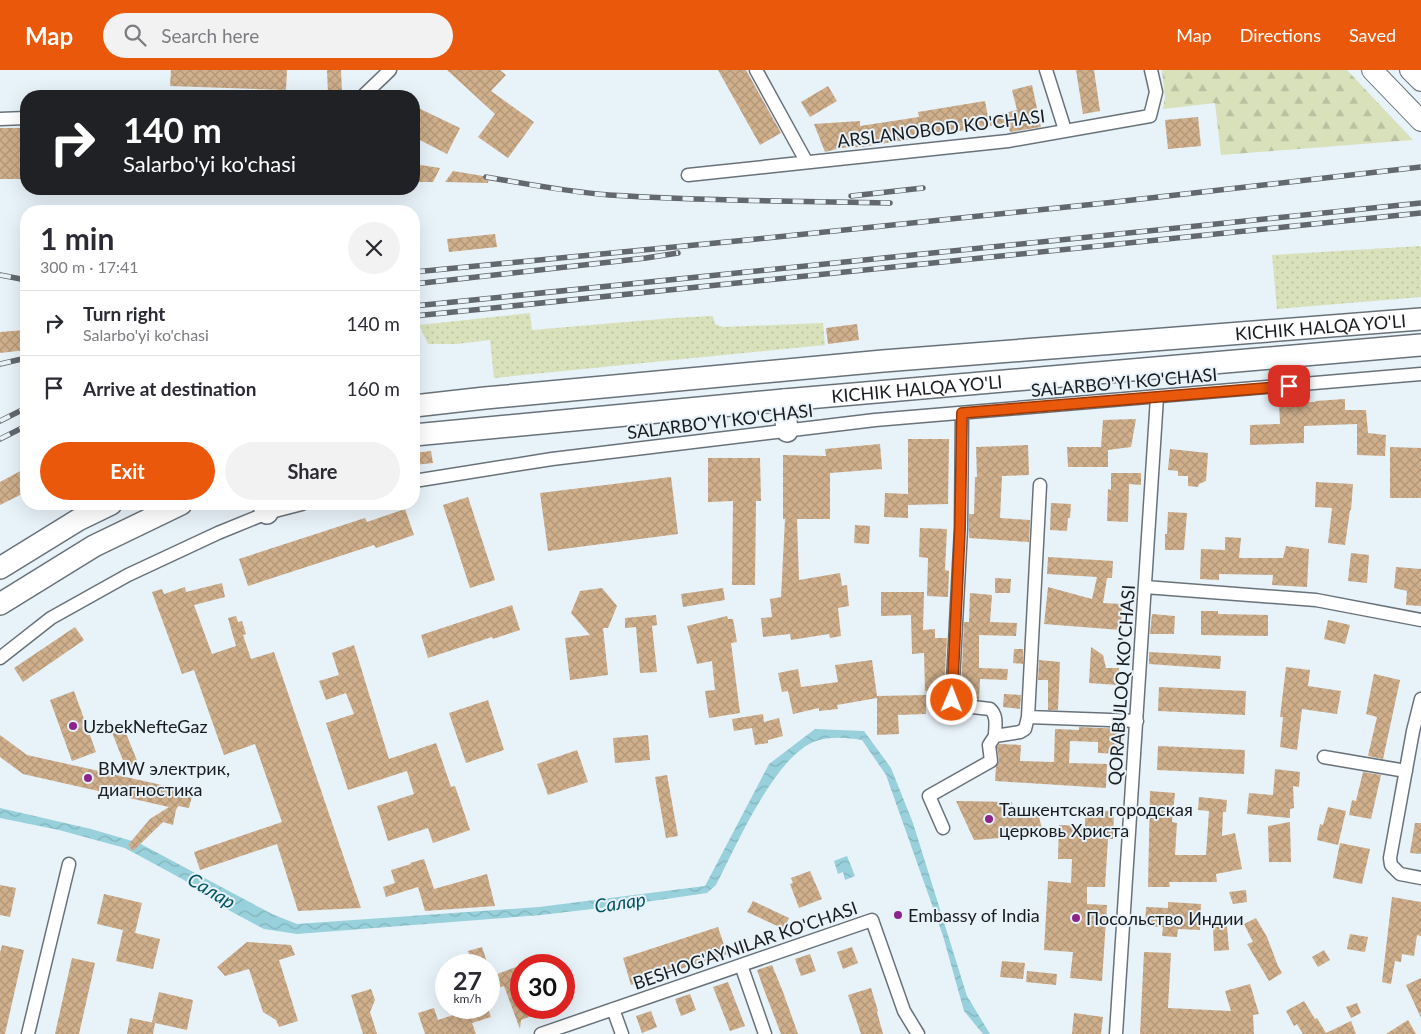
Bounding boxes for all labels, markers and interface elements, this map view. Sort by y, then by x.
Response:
search box [103,13,453,58]
text: Map [25,21,73,50]
icon: search [121,21,149,49]
text: Search here [161,24,259,47]
text: Map [1176,24,1212,46]
text: Directions [1240,24,1321,46]
text: Saved [1349,24,1396,46]
street label: ARSLANOBOD KO'CHASI [836,104,1046,152]
text: 140 m [123,108,222,150]
icon: right [40,110,105,175]
text: Salarbo'yi ko'chasi [123,150,296,177]
text: 1 min [40,220,114,256]
button: close [348,222,400,274]
text: 300 m · 17:41 [40,257,139,276]
text: Turn right [83,302,165,325]
icon: right [40,309,68,337]
street label: KICHIK HALQA YO'LI [1234,309,1407,344]
text: 140 m [346,312,400,335]
text: Salarbo'yi ko'chasi [83,325,209,344]
street label: SALARBO'YI KO'CHASI [1030,363,1218,401]
pin [1268,365,1310,407]
street label: KICHIK HALQA YO'LI [830,370,1003,407]
icon: arrive [1275,372,1303,400]
icon: arrive [40,374,68,402]
text: Arrive at destination [83,377,256,400]
text: 160 m [346,377,400,400]
street label: SALARBO'YI KO'CHASI [626,399,814,443]
button: Exit [40,442,215,500]
button: Share [225,442,400,500]
street label: QORABULOQ KO'CHASI [1103,584,1139,786]
position arrow [925,673,977,725]
place label: UzbekNefteGaz [83,715,208,737]
marker: UzbekNefteGaz [67,720,79,732]
place label: BMW электрик, диагностика [98,757,230,800]
marker: BMW электрик, диагностика [82,772,94,784]
place label: Ташкентская городская церковь Христа [999,798,1193,841]
marker: Ташкентская городская церковь Христа [983,813,995,825]
water label: Салар [184,867,240,913]
water label: Салар [593,887,647,917]
street label: BESHOG'AYNILAR KO'CHASI [630,896,860,994]
place label: Embassy of India [908,904,1040,926]
place label: Посольство Индии [1086,907,1244,929]
marker: Embassy of India [892,909,904,921]
marker: Посольство Индии [1070,912,1082,924]
speed limit sign: 30 [510,954,575,1019]
text: 27 [453,965,482,995]
text: km/h [453,991,482,1006]

